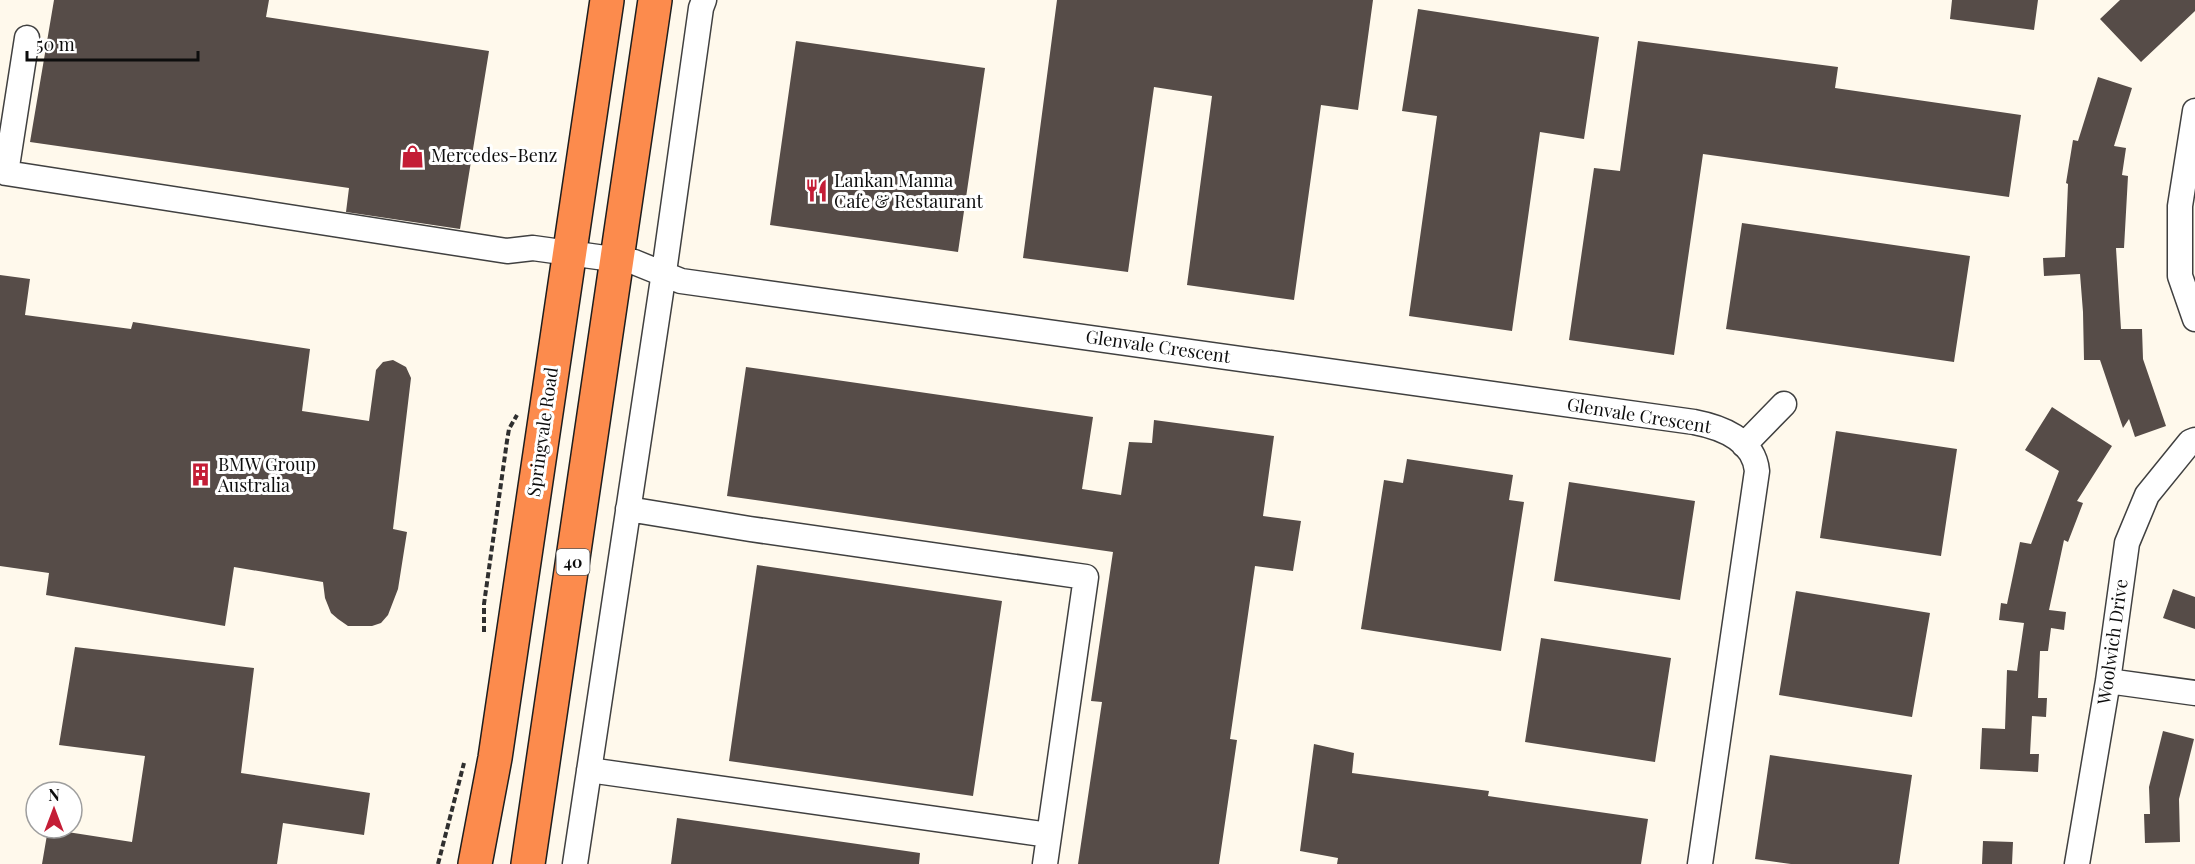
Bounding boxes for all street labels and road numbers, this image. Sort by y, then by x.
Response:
street label: Glenvale Crescent [1084,324,1233,368]
street label: Springvale Road [521,365,563,498]
street label: Glenvale Crescent [1565,392,1714,438]
road number: 40 [556,549,590,575]
street label: Woolwich Drive [2091,577,2133,707]

